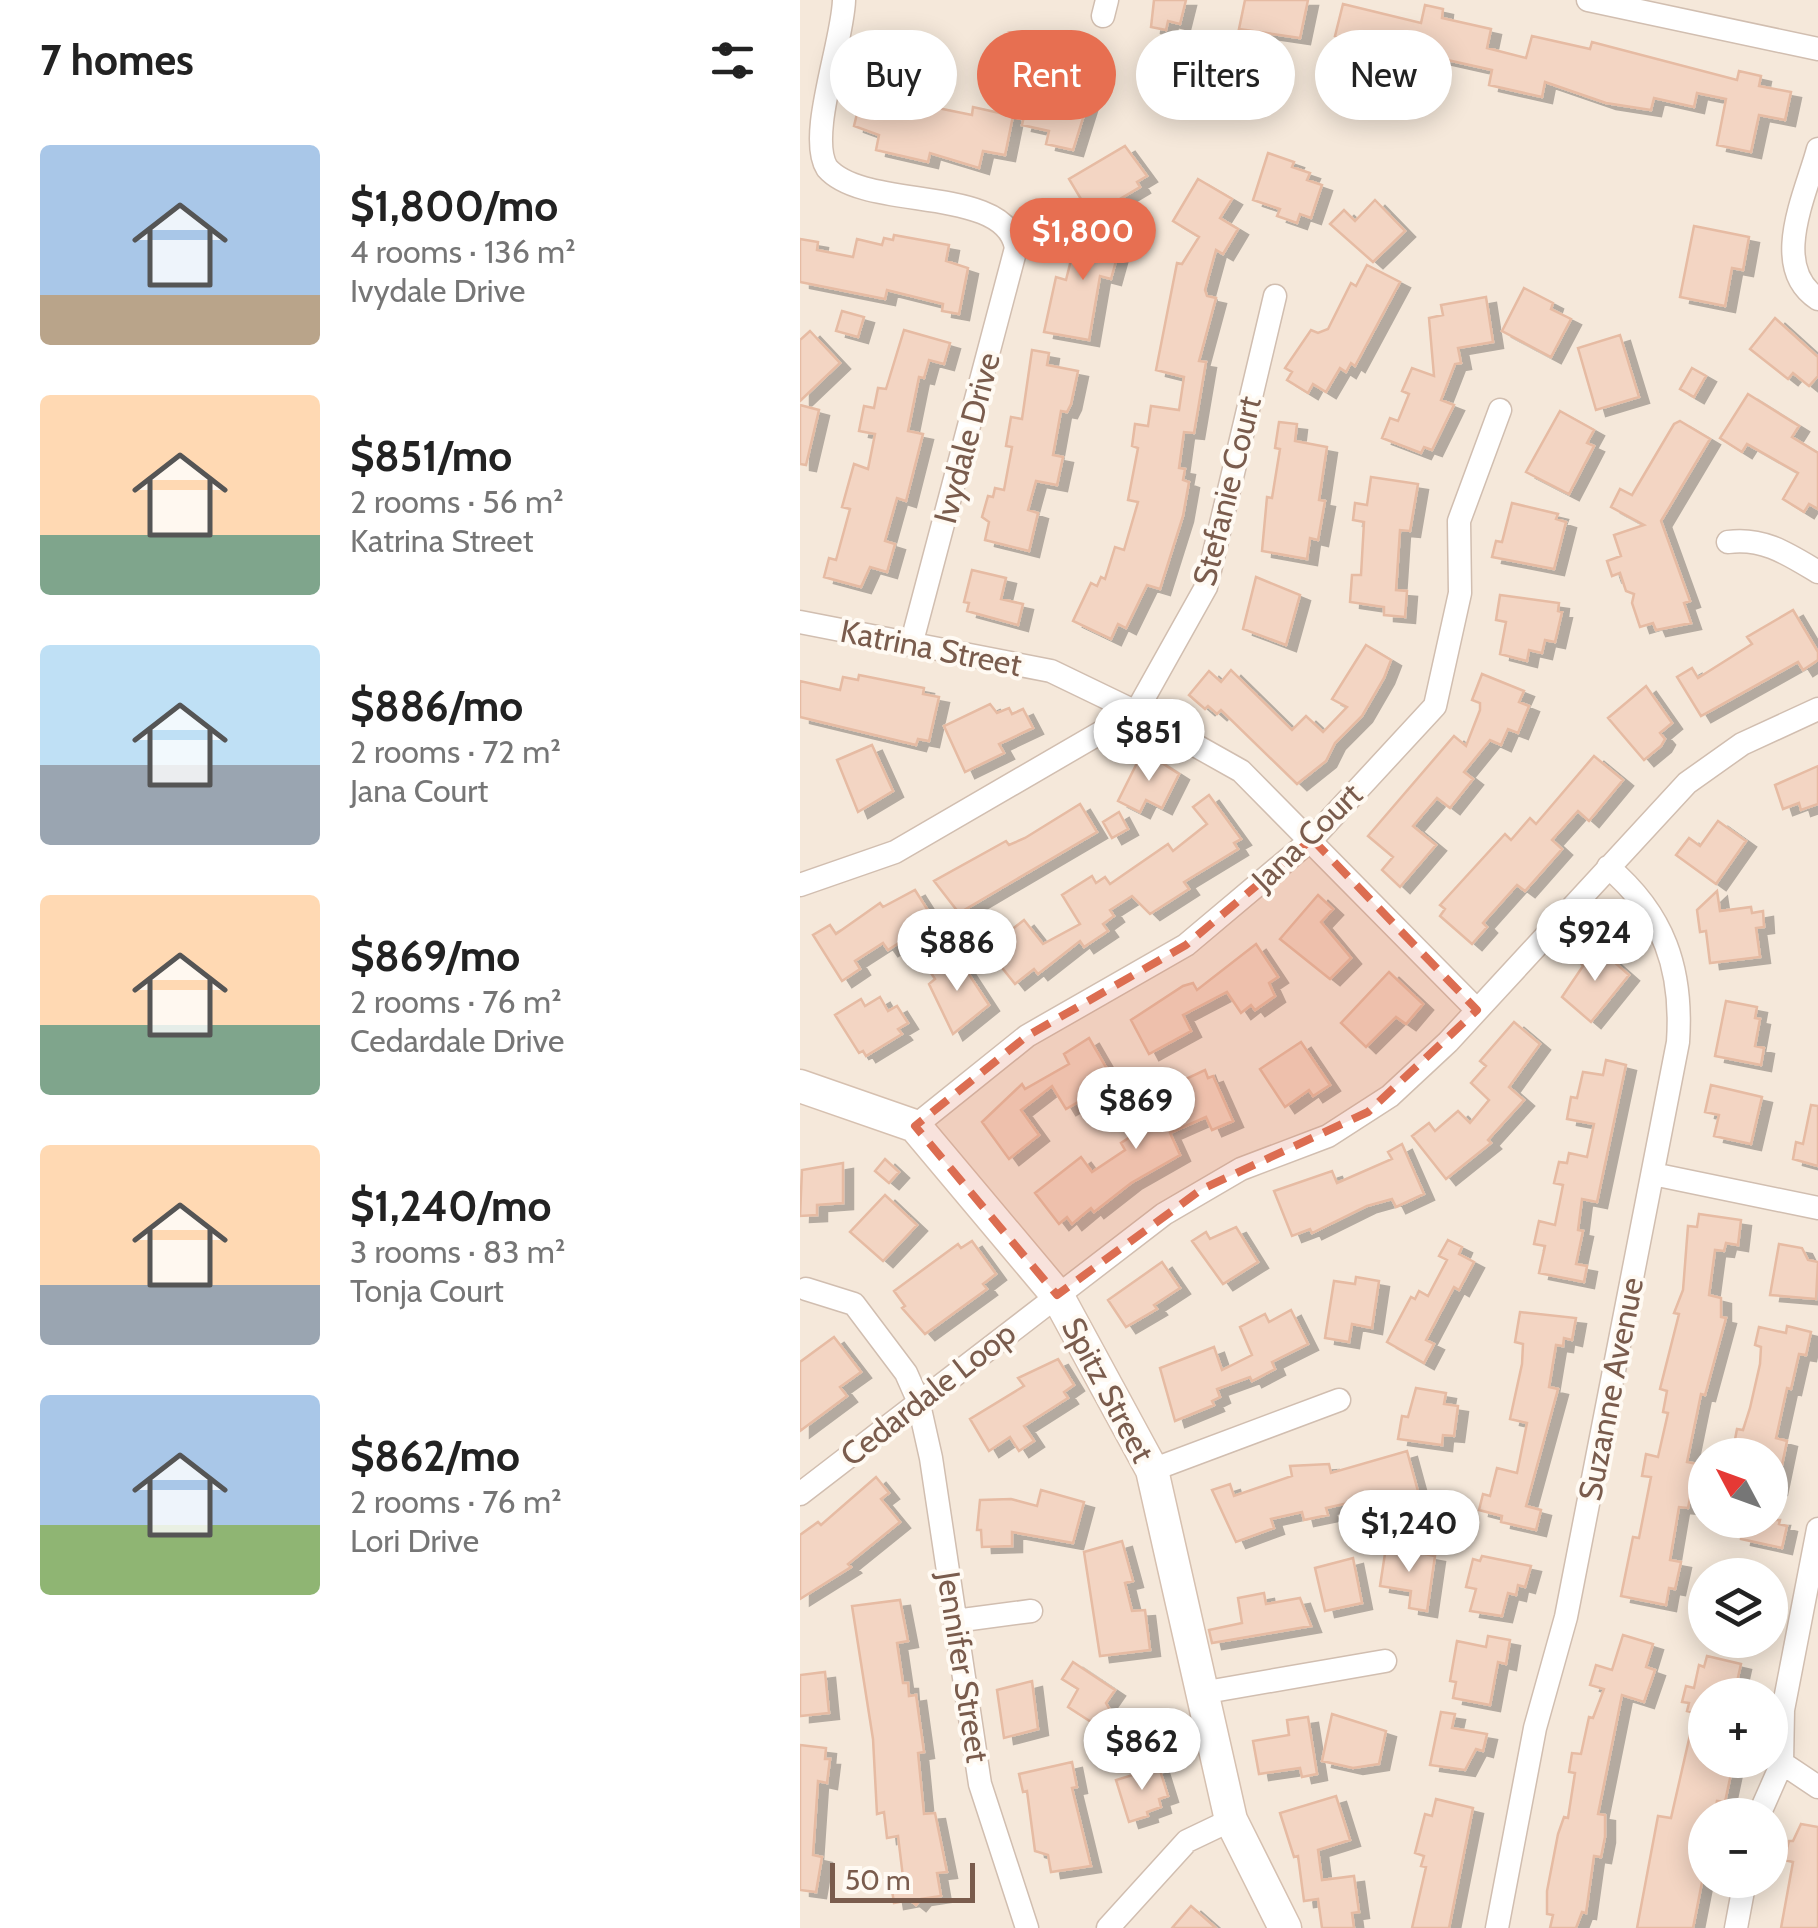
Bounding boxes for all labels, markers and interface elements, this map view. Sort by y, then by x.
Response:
chip: Buy [830,30,957,120]
chip: Rent [977,30,1116,120]
chip: Filters [1136,30,1295,120]
chip: New [1315,30,1452,120]
icon: filters [705,33,760,88]
text: 7 homes [40,34,194,86]
text: $1,800/mo [350,180,558,232]
icon: home [120,185,240,305]
pin: $1,800 [1002,198,1164,283]
text: $1,800 [1032,211,1134,250]
text: 4 rooms · 136 m² [350,232,576,271]
text: Ivydale Drive [350,271,525,310]
street label: Ivydale Drive [925,348,1008,528]
street label: Stefanie Court [1184,392,1269,590]
text: $851/mo [350,430,512,482]
icon: home [120,435,240,555]
text: 2 rooms · 56 m² [350,482,564,521]
text: Katrina Street [350,521,534,560]
street label: Katrina Street [837,611,1025,684]
text: $886/mo [350,680,523,732]
icon: home [120,685,240,805]
pin: $851 [1090,699,1208,784]
text: $851 [1116,712,1182,751]
text: 2 rooms · 72 m² [350,732,561,771]
text: Jana Court [350,771,488,810]
street label: Jana Court [1243,774,1370,899]
pin: $924 [1536,899,1654,984]
pin: $886 [898,909,1016,994]
text: $924 [1558,912,1632,951]
text: $886 [919,922,995,961]
text: $869/mo [350,930,520,982]
icon: home [120,935,240,1055]
text: 2 rooms · 76 m² [350,982,562,1021]
text: Cedardale Drive [350,1021,564,1060]
pin: $869 [1077,1067,1195,1152]
text: $869 [1099,1080,1173,1119]
text: $1,240/mo [350,1180,551,1232]
icon: home [120,1185,240,1305]
text: 3 rooms · 83 m² [350,1232,565,1271]
text: Tonja Court [350,1271,504,1310]
street label: Suzanne Avenue [1570,1274,1651,1504]
street label: Spitz Street [1054,1311,1163,1469]
street label: Cedardale Loop [832,1313,1023,1474]
text: $862/mo [350,1430,520,1482]
icon: home [120,1435,240,1555]
north arrow [1688,1438,1788,1538]
map controls [1688,1438,1788,1898]
text: 2 rooms · 76 m² [350,1482,562,1521]
pin: $1,240 [1328,1490,1490,1575]
text: $1,240 [1360,1503,1458,1542]
text: Lori Drive [350,1521,479,1560]
button: layers [1688,1558,1788,1658]
street label: Jennifer Street [929,1568,998,1765]
button: + [1688,1678,1788,1778]
pin: $862 [1083,1708,1201,1793]
text: $862 [1106,1721,1178,1760]
button: − [1688,1798,1788,1898]
scale bar [830,1858,975,1902]
text: 50 m [845,1863,911,1897]

